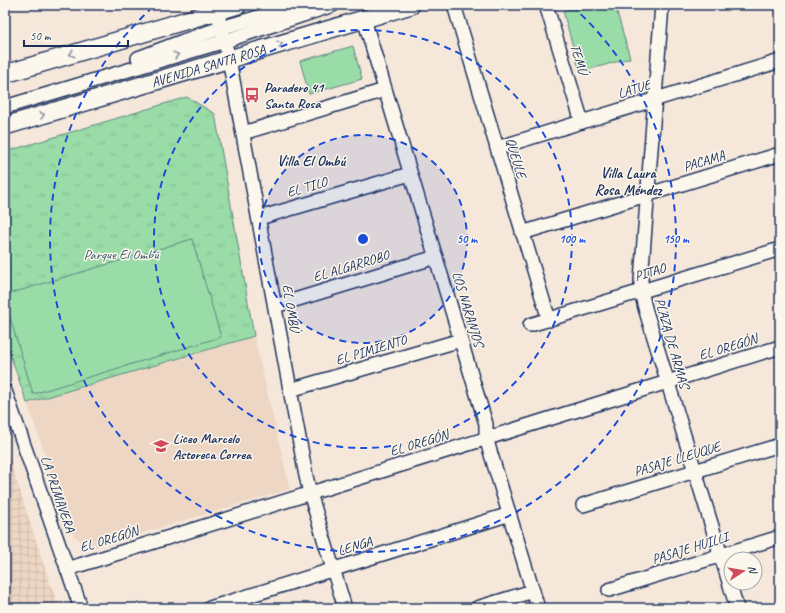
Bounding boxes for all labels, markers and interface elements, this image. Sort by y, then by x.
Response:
scale bar [24,22,128,48]
text: 50 m [30,28,52,44]
street label: AVENIDA SANTA ROSA [149,40,268,90]
one-way arrow [277,40,284,49]
street label: TEMÚ [566,42,593,79]
one-way arrow [69,49,76,58]
one-way arrow [173,51,180,60]
street label: LATUE [616,75,655,102]
place label: Paradero 41 Santa Rosa [264,79,325,112]
bus stop icon: Paradero 41 Santa Rosa [243,86,261,104]
one-way arrow [39,111,46,120]
street label: QUEULE [502,136,531,182]
street label: PACAMA [681,146,728,175]
district label: Villa El Ombú [277,152,346,171]
district label: Villa Laura Rosa Méndez [595,164,663,200]
street label: EL TILO [285,173,331,201]
text: 50 m [457,231,478,247]
text: 100 m [559,231,586,247]
text: 150 m [663,231,690,247]
centre of rings [356,232,370,246]
park label: Parque El Ombú [84,246,160,263]
street label: EL ALGARROBO [311,246,393,286]
street label: PITAO [632,259,670,285]
street label: LOS NARANJOS [449,269,488,352]
street label: EL OMBÚ [278,283,304,336]
street label: PLAZA DE ARMAS [651,296,694,393]
street label: EL OREGÓN [697,329,762,364]
street label: EL PIMIENTO [333,331,410,369]
street label: EL OREGÓN [388,425,453,460]
place label: Liceo Marcelo Astoreca Correa [173,430,252,463]
school or university icon: Liceo Marcelo Astoreca Correa [152,437,170,455]
street label: PASAJE LLEUQUE [632,437,724,480]
street label: LA PRIMAVERA [37,454,79,535]
street label: EL OREGÓN [78,521,143,556]
street label: PASAJE HUILLI [650,527,734,568]
street label: LENGA [336,532,375,559]
north arrow [723,551,763,591]
text: N [745,564,761,576]

